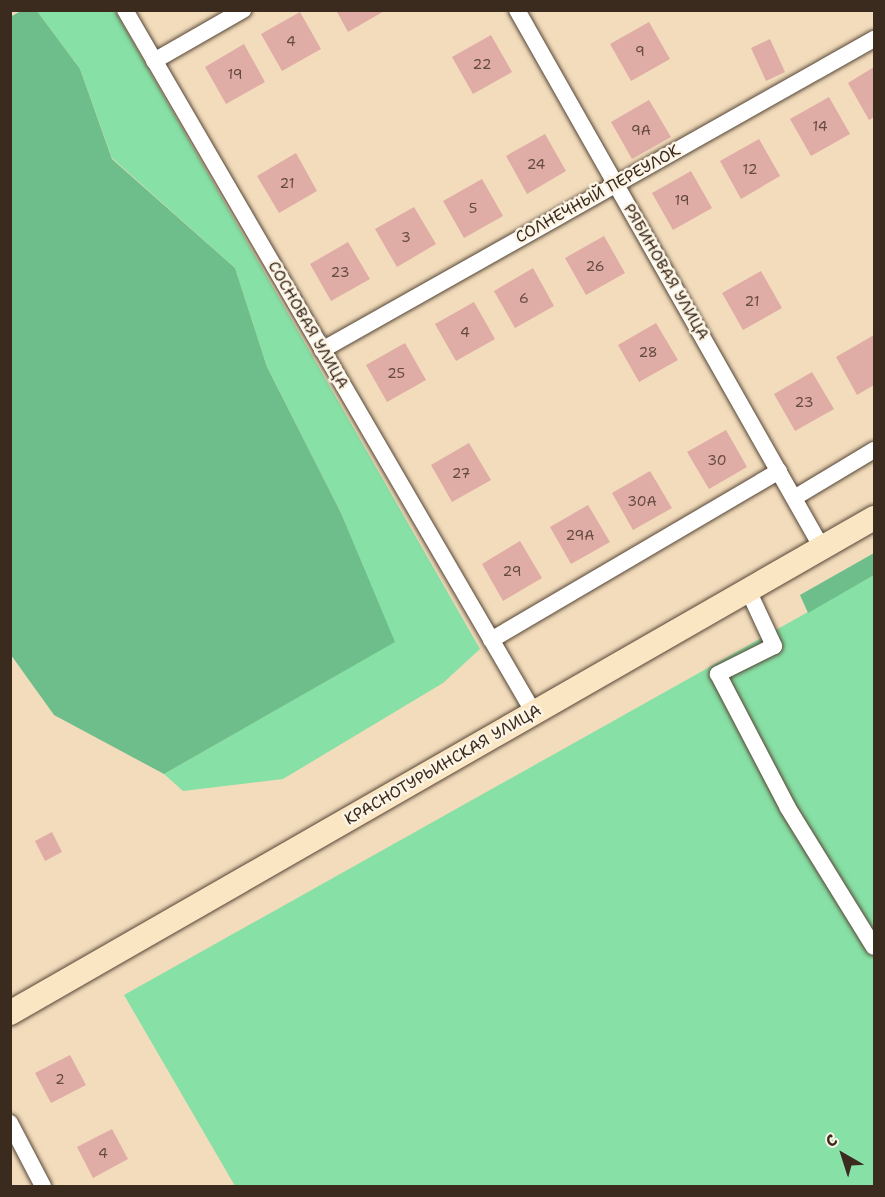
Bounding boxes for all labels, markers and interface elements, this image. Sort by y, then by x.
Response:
house number: 4 [286,33,296,49]
house number: 9 [635,43,645,59]
house number: 22 [473,56,491,72]
house number: 19 [227,66,243,82]
house number: 14 [812,118,828,134]
house number: 9А [631,122,651,138]
street label: СОЛНЕЧНЫЙ ПЕРЕУЛОК [512,141,684,247]
house number: 24 [527,156,545,172]
house number: 12 [743,161,757,177]
house number: 21 [280,175,294,191]
house number: 19 [674,192,690,208]
house number: 5 [469,200,477,216]
street label: РЯБИНОВАЯ УЛИЦА [619,200,713,344]
house number: 3 [401,229,411,245]
street label: СОСНОВАЯ УЛИЦА [264,258,352,392]
house number: 26 [586,258,604,274]
house number: 23 [331,264,349,280]
house number: 6 [519,290,529,306]
house number: 21 [745,293,759,309]
house number: 4 [460,324,470,340]
house number: 28 [638,344,658,360]
house number: 25 [387,365,405,381]
house number: 23 [795,394,813,410]
house number: 30 [707,452,727,468]
house number: 27 [452,465,470,481]
house number: 30А [627,493,657,509]
house number: 29А [565,527,595,543]
house number: 29 [503,563,521,579]
street label: КРАСНОТУРЬИНСКАЯ УЛИЦА [341,701,545,829]
house number: 2 [55,1071,65,1087]
north arrow [813,1125,873,1185]
text: С [821,1129,842,1152]
house number: 4 [98,1145,108,1161]

